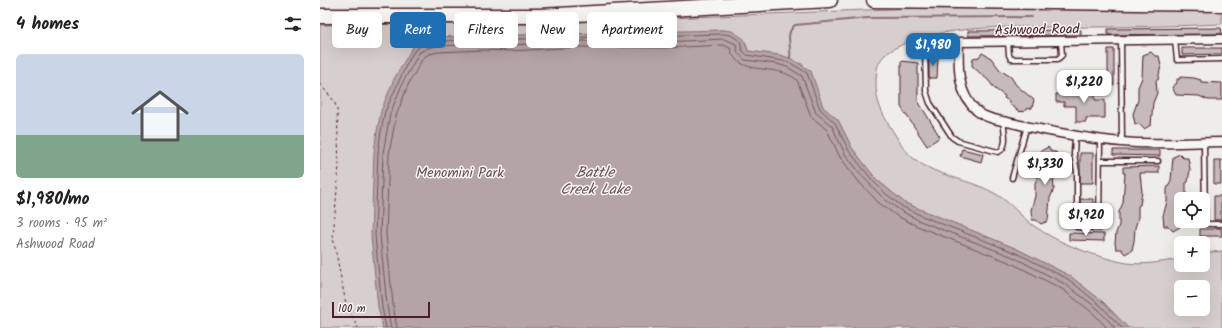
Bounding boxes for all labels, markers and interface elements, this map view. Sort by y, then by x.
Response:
text: 4 homes [16,11,79,38]
chip: Buy [332,12,382,48]
chip: Rent [390,12,446,48]
chip: Filters [454,12,518,48]
chip: New [526,12,579,48]
chip: Apartment [587,12,677,48]
icon: filters [282,13,304,35]
street label: Ashwood Road [994,18,1081,42]
pin: $1,980 [900,33,966,67]
text: $1,980 [915,35,951,56]
pin: $1,220 [1051,70,1117,104]
text: $1,220 [1066,72,1102,93]
icon: home [124,80,196,152]
pin: $1,330 [1012,152,1078,186]
text: $1,330 [1027,154,1063,175]
water label: Battle Creek Lake [560,161,631,202]
park label: Menomini Park [416,162,504,184]
text: $1,980/mo [16,186,89,213]
map controls [1174,192,1210,316]
button: locate [1174,192,1210,228]
pin: $1,920 [1053,203,1119,237]
text: $1,920 [1068,205,1104,226]
text: 3 rooms · 95 m² [16,213,107,234]
text: Ashwood Road [16,234,95,255]
button: + [1174,236,1210,272]
button: − [1174,280,1210,316]
scale bar [332,300,430,319]
text: 100 m [338,300,366,318]

